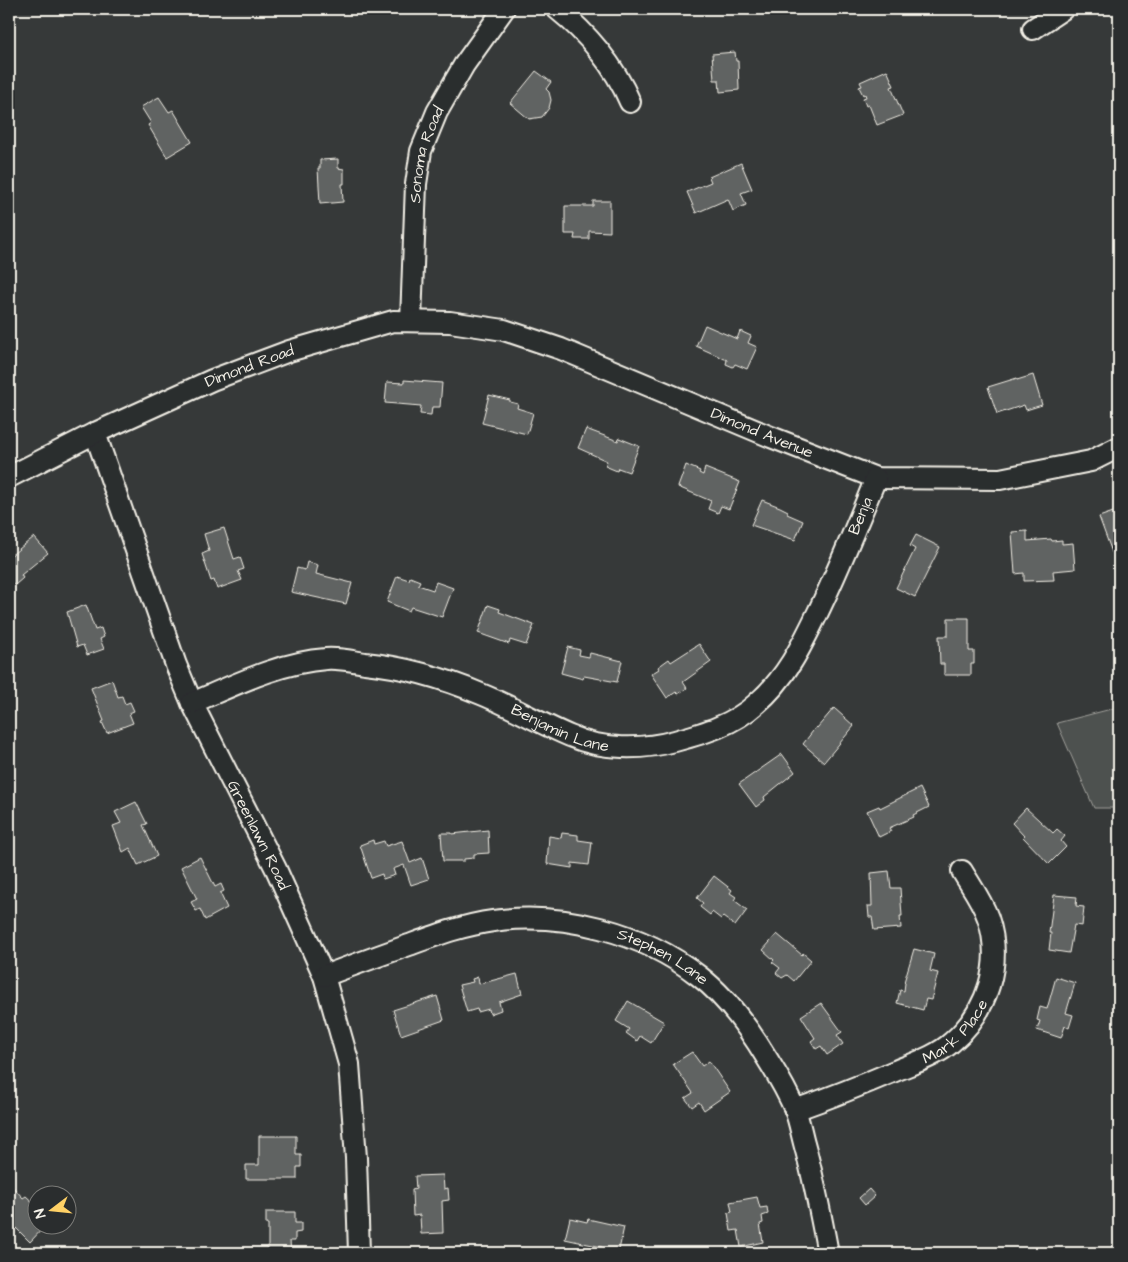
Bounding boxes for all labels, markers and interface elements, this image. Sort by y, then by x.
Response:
street label: Sonoma Road [404,102,449,203]
street label: Dimond Road [201,339,296,393]
street label: Dimond Avenue [707,402,817,464]
street label: Benja [843,494,878,538]
street label: Benjamin Lane [507,698,611,757]
street label: Greenlawn Road [222,777,295,894]
street label: Stephen Lane [614,923,713,990]
street label: Mark Place [919,995,993,1069]
north arrow [28,1184,78,1234]
text: N [30,1206,51,1220]

